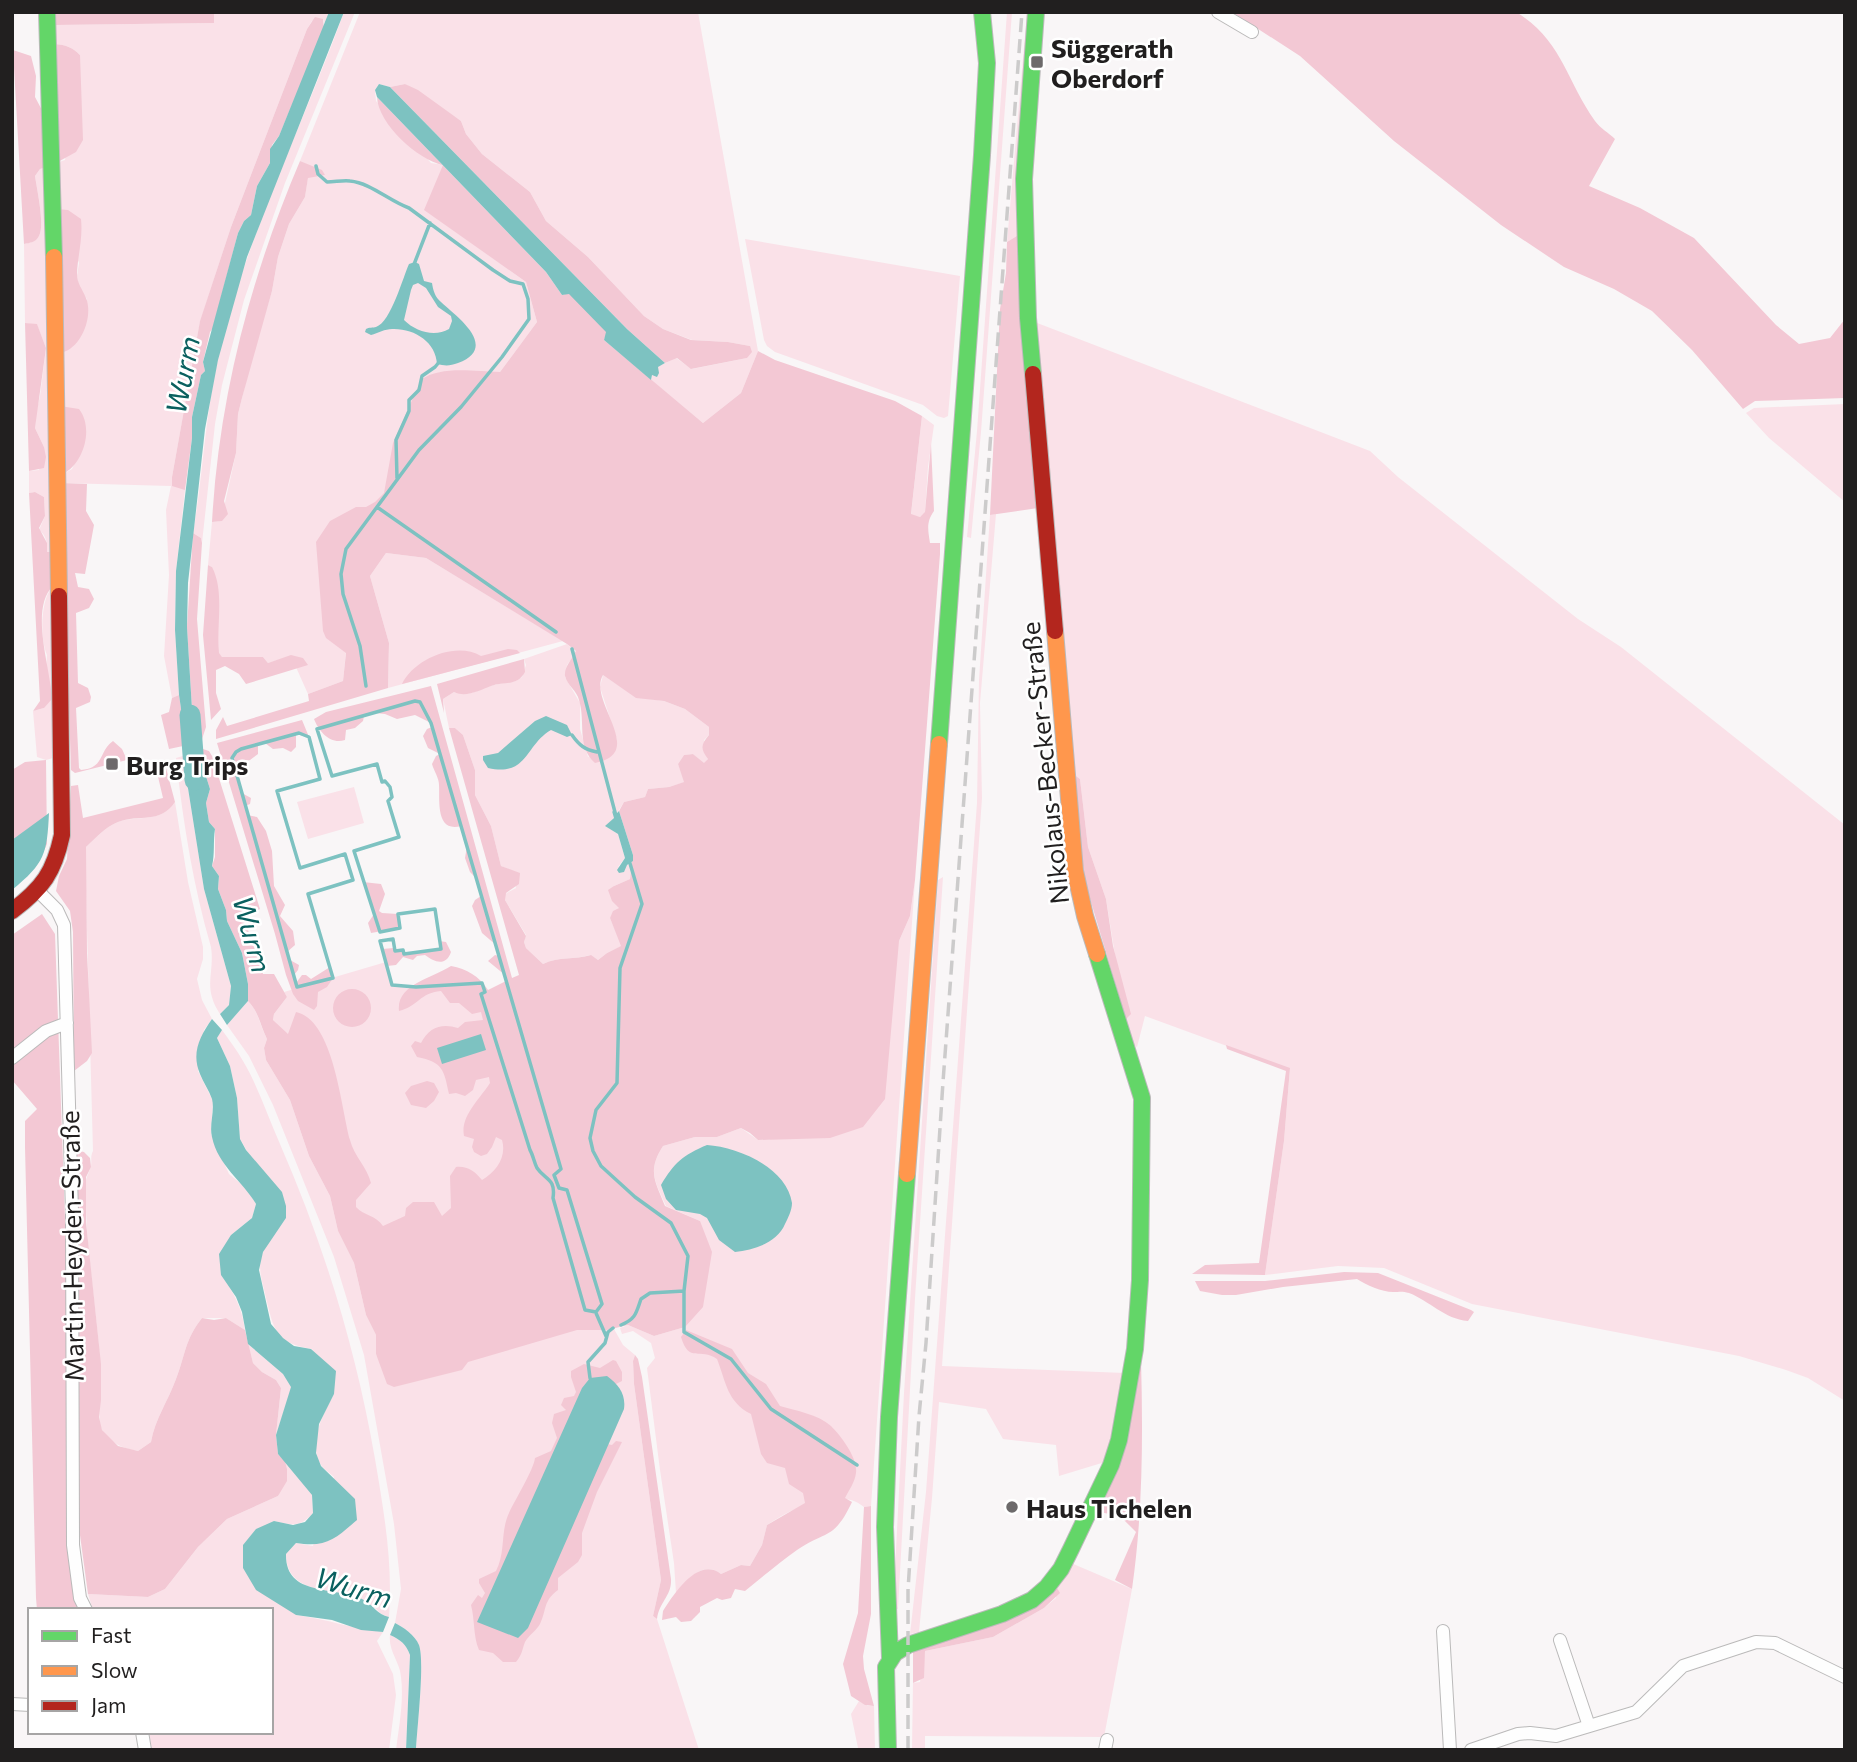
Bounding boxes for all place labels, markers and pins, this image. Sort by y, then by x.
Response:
place label: Süggerath Oberdorf [1051,32,1174,93]
marker: Süggerath Oberdorf [1029,54,1045,70]
place label: Burg Trips [126,749,248,780]
marker: Burg Trips [104,756,120,772]
place label: Haus Tichelen [1026,1492,1192,1523]
marker: Haus Tichelen [1004,1499,1020,1515]

